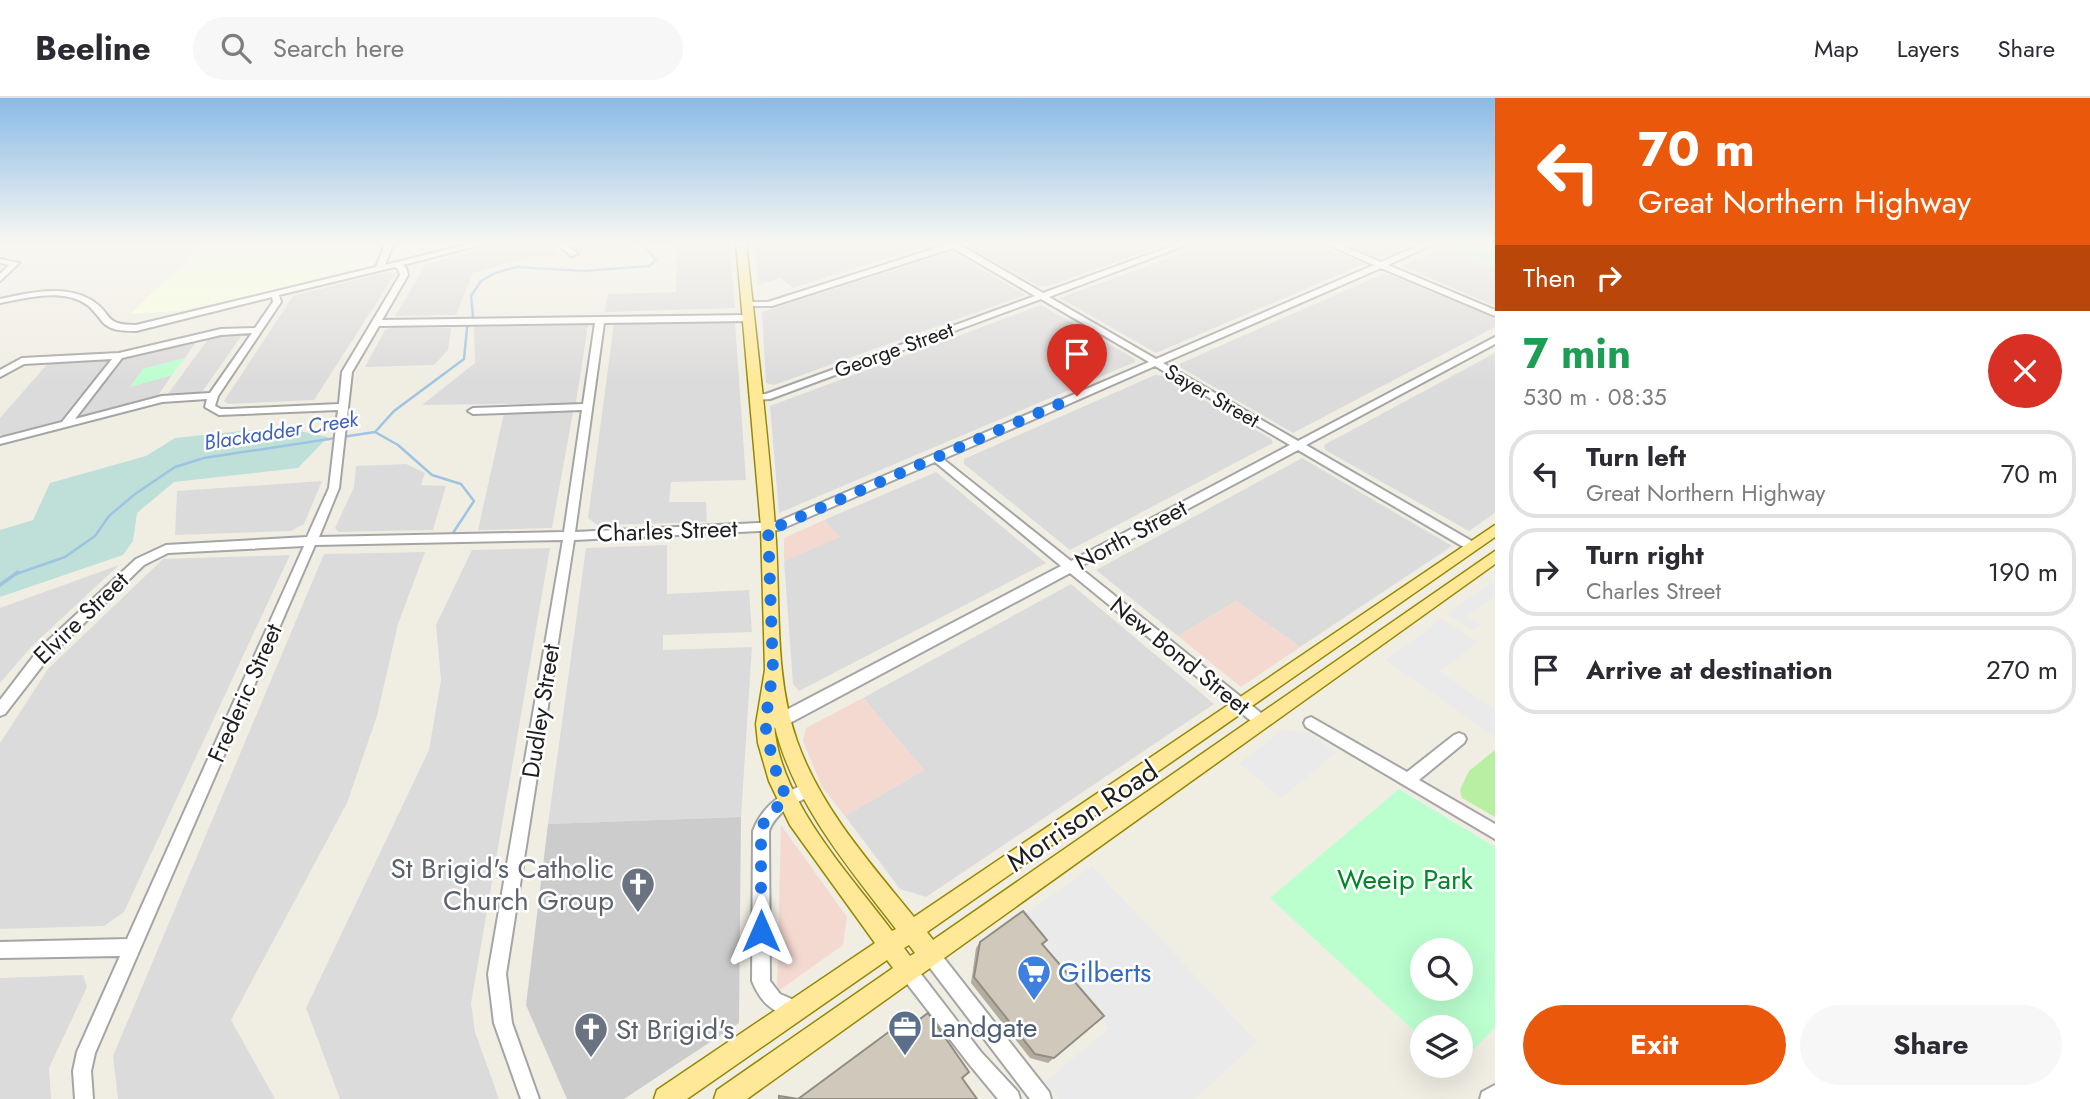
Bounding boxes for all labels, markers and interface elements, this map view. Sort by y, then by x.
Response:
search box [193,17,683,80]
text: Beeline [35,25,151,72]
icon: search [217,29,255,67]
text: Search here [273,29,404,67]
text: Map [1814,31,1859,66]
text: Layers [1897,31,1959,66]
text: Share [1997,31,2055,66]
text: 70 m [1638,114,1755,184]
icon: left [1523,126,1614,217]
text: Great Northern Highway [1638,179,1971,225]
text: Then [1523,259,1576,297]
icon: right [1590,259,1628,297]
street label: George Street [830,315,958,385]
text: 7 min [1523,323,1631,384]
pin [1047,324,1107,396]
button: close [1988,334,2062,408]
icon: arrive [1058,335,1096,373]
street label: Sayer Street [1159,357,1265,435]
text: 530 m · 08:35 [1523,380,1667,414]
water label: Blackadder Creek [202,404,361,458]
text: Turn left [1586,438,1686,476]
icon: left [1527,455,1565,493]
text: 70 m [2001,455,2058,493]
text: Great Northern Highway [1586,476,1825,510]
street label: North Street [1068,490,1193,579]
street label: Charles Street [596,511,738,550]
text: Turn right [1586,536,1704,574]
icon: right [1527,553,1565,591]
text: 190 m [1988,553,2058,591]
street label: Elvire Street [25,563,136,672]
text: Charles Street [1586,574,1721,608]
street label: New Bond Street [1103,588,1258,723]
street label: Frederic Street [198,618,291,768]
street label: Dudley Street [513,641,568,780]
icon: arrive [1527,651,1565,689]
text: Arrive at destination [1586,651,1833,689]
text: 270 m [1986,651,2058,689]
street label: Morrison Road [998,751,1166,882]
place label: St Brigid's Catholic Church Group [391,848,614,921]
park label: Weeip Park [1337,859,1474,900]
church icon: St Brigid's Catholic Church Group [619,865,657,914]
position arrow [724,894,798,968]
map controls [1410,938,1473,1078]
button: search [1410,938,1473,1001]
place label: Gilberts [1058,952,1151,993]
supermarket icon: Gilberts [1015,953,1053,1002]
button: Exit [1523,1005,1786,1085]
button: Share [1800,1005,2062,1085]
place label: Landgate [930,1007,1037,1048]
office icon: Landgate [886,1008,924,1057]
place label: St Brigid's [616,1009,735,1050]
church icon: St Brigid's [572,1010,610,1059]
button: layers [1410,1015,1473,1078]

